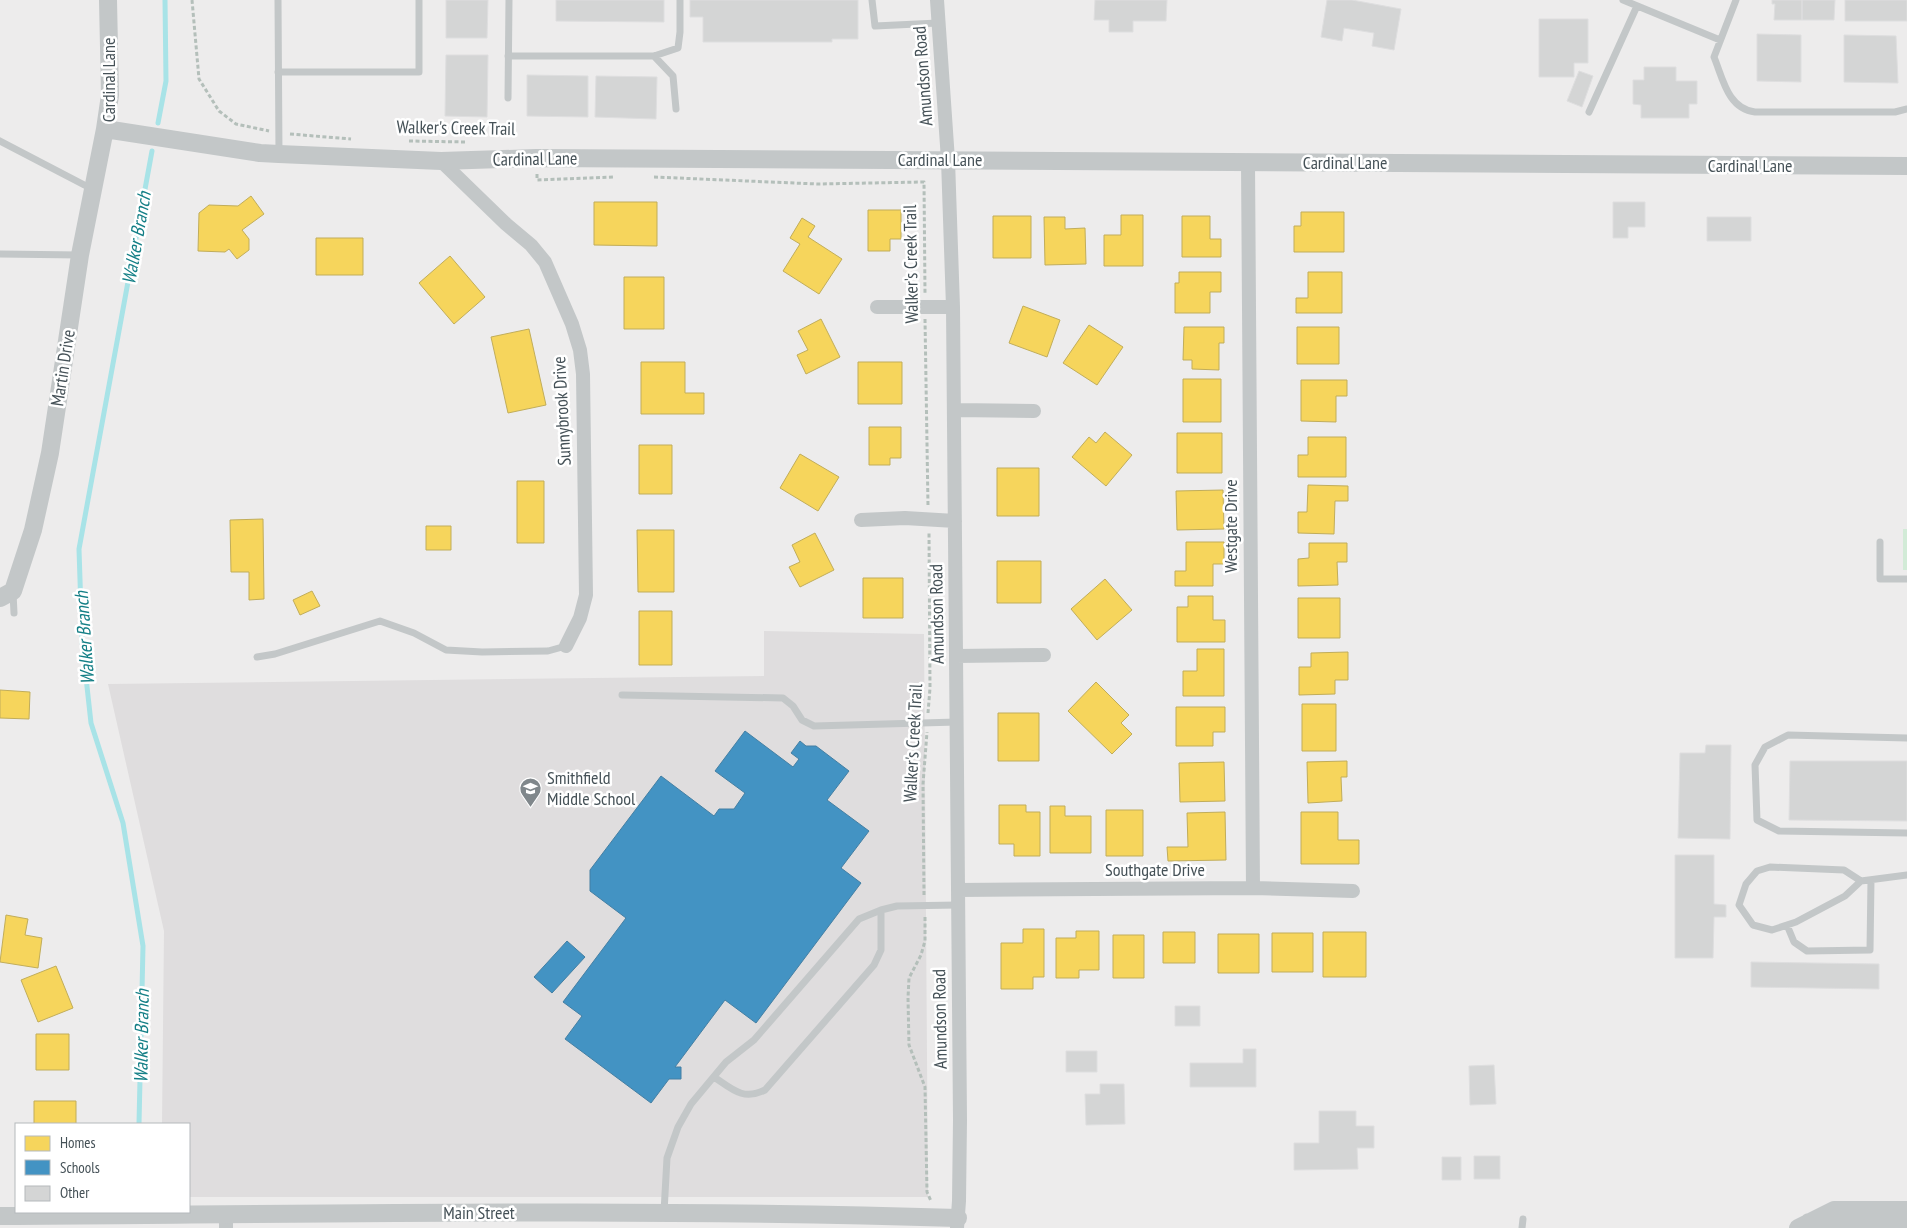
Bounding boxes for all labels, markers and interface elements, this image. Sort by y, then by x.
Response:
street label: Amundson Road [908,25,937,127]
street label: Cardinal Lane [97,38,120,122]
street label: Walker's Creek Trail [397,115,516,140]
street label: Cardinal Lane [492,146,578,171]
street label: Cardinal Lane [898,148,982,171]
street label: Cardinal Lane [1303,151,1387,174]
street label: Cardinal Lane [1708,154,1792,177]
water label: Walker Branch [116,188,156,286]
street label: Walker's Creek Trail [898,204,923,323]
street label: Martin Drive [45,328,80,408]
street label: Sunnybrook Drive [547,356,576,466]
street label: Westgate Drive [1219,479,1242,573]
street label: Amundson Road [924,564,949,664]
water label: Walker Branch [69,589,99,686]
street label: Walker's Creek Trail [898,682,927,803]
place label: Smithfield Middle School [547,766,636,810]
school or university icon: Smithfield Middle School [519,776,543,807]
street label: Southgate Drive [1105,858,1205,881]
street label: Amundson Road [927,969,952,1069]
water label: Walker Branch [128,987,154,1083]
legend [15,1123,190,1213]
text: Homes [60,1133,96,1152]
text: Schools [60,1158,100,1177]
text: Other [60,1183,90,1202]
street label: Main Street [443,1201,515,1224]

